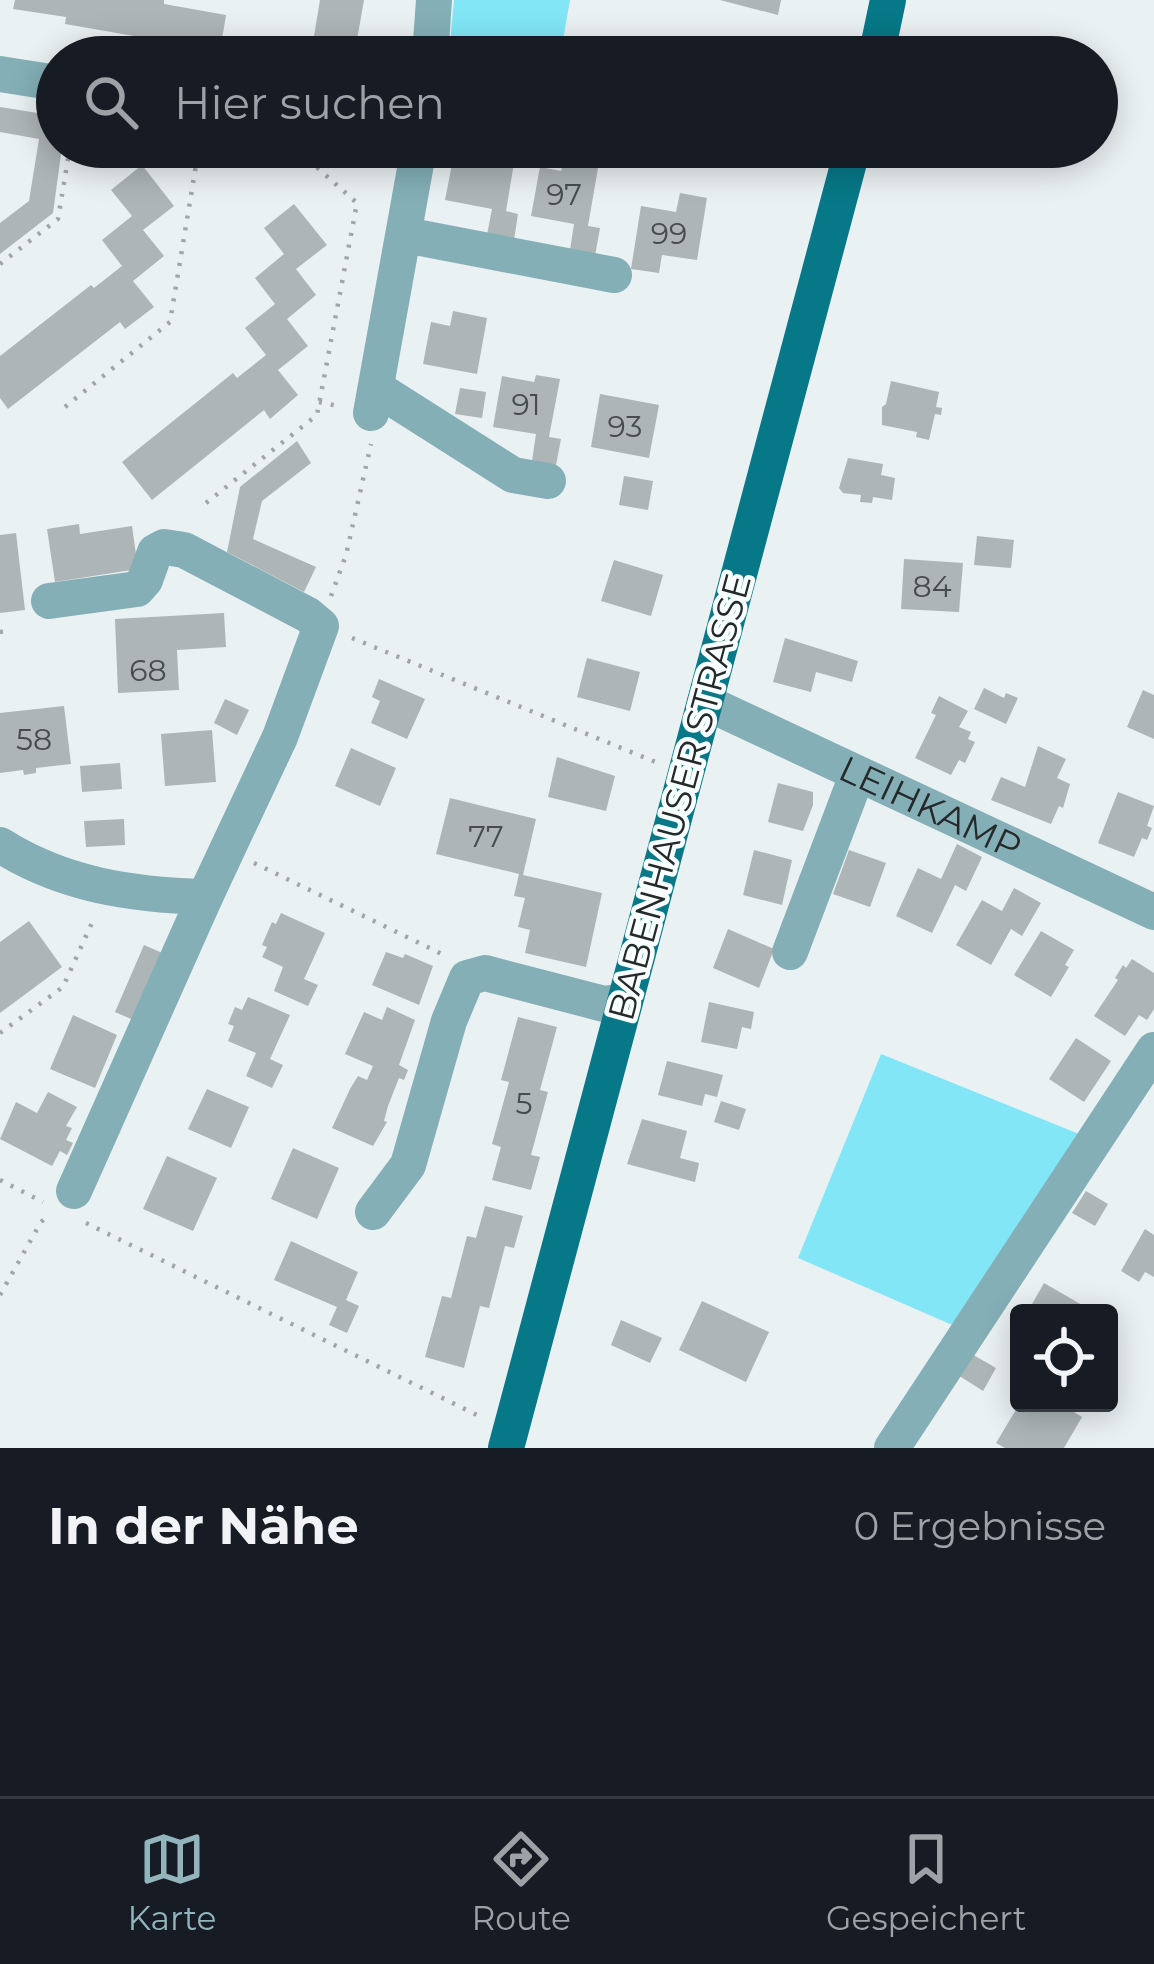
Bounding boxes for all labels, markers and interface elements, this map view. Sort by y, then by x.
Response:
search box [36,36,1118,168]
icon: search [78,69,144,135]
text: Hier suchen [174,75,445,130]
house number: 97 [546,176,582,213]
house number: 99 [651,215,687,252]
house number: 91 [511,386,541,423]
house number: 93 [608,408,642,445]
house number: 84 [913,568,952,605]
street label: BABENHAUSER STRASSE [598,569,760,1025]
house number: 68 [129,652,167,689]
house number: 58 [16,721,52,758]
street label: LEIHKAMP [832,746,1029,869]
house number: 77 [468,818,504,855]
house number: 5 [516,1085,532,1122]
map controls [1010,1304,1118,1412]
button: locate [1010,1304,1118,1412]
text: In der Nähe [48,1495,359,1557]
text: 0 Ergebnisse [854,1502,1106,1550]
tab: Karte [128,1826,216,1938]
tab: Route [472,1826,571,1938]
tab: Gespeichert [826,1826,1026,1938]

